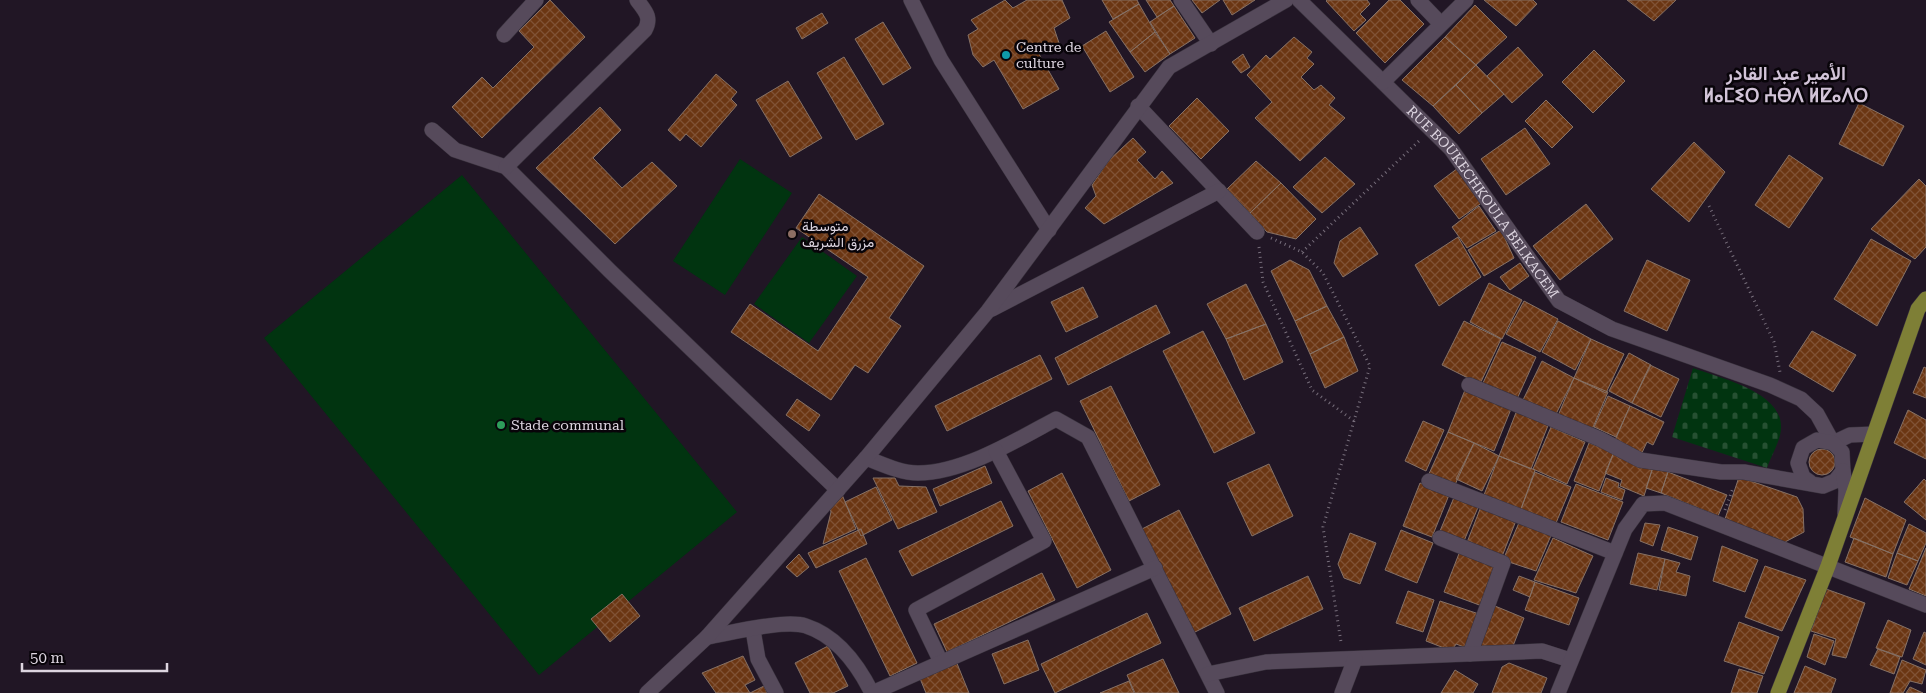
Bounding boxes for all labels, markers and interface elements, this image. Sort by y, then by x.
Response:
place label: Centre de culture [1016,39,1082,71]
marker: Centre de culture [1000,49,1012,61]
district label: الأمير عبد القادر ⵍⴰⵎⵉⵔ ⵄⴱⴷ ⵍⵇⴰⴷⵔ [1704,62,1869,107]
street label: RUE BOUKECHKOULA BELKACEM [1404,102,1562,301]
place label: متوسطة مزرق الشريف [802,218,874,251]
marker: متوسطة مزرق الشريف [786,228,798,240]
place label: Stade communal [511,417,625,433]
marker: Stade communal [495,419,507,431]
scale bar [22,640,168,672]
text: 50 m [30,649,65,667]

